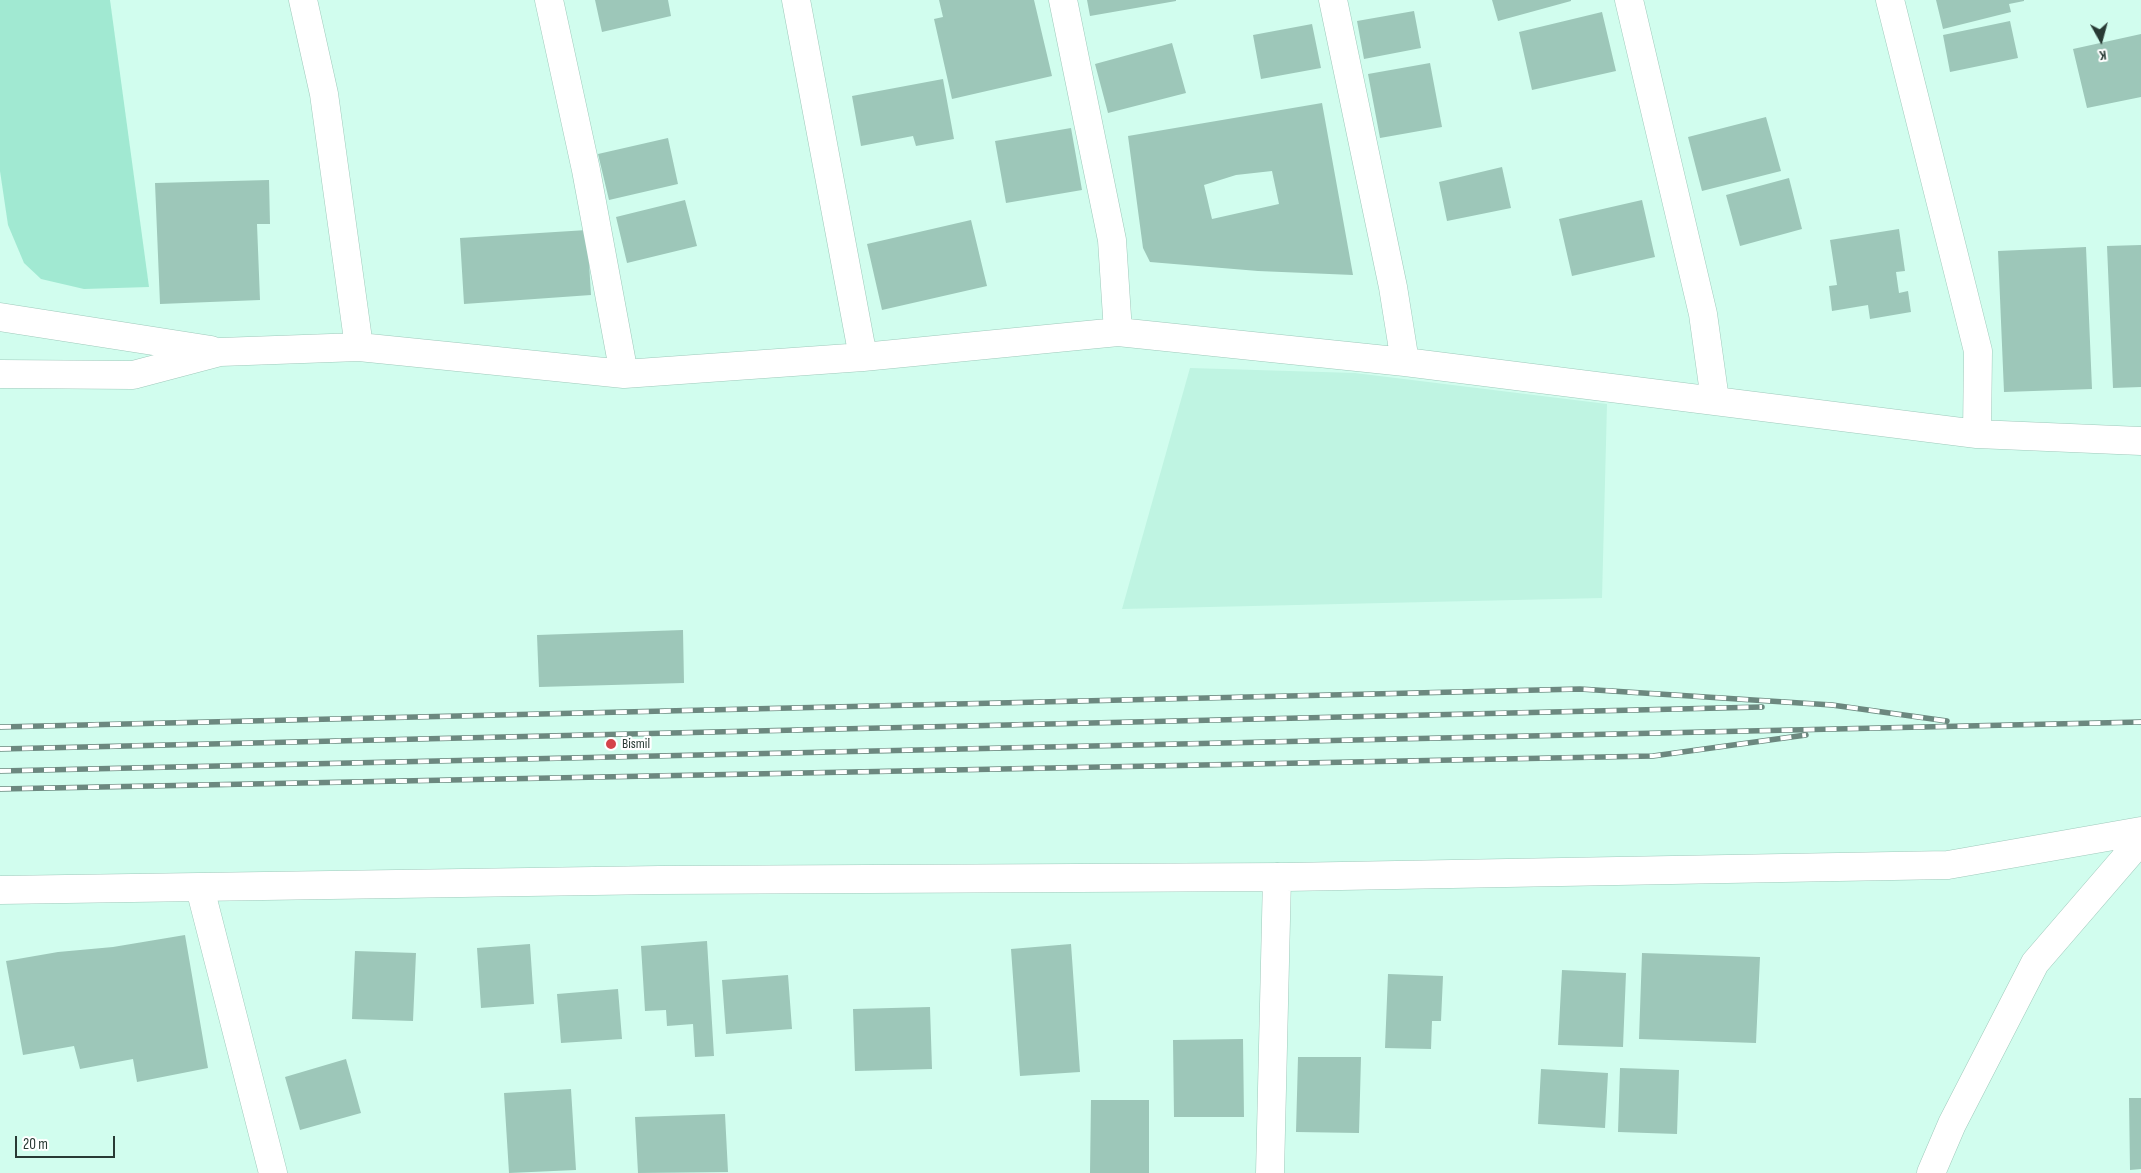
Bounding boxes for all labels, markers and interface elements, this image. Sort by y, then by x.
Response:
north arrow [2076,15,2126,65]
text: K [2098,47,2107,64]
place label: Bismil [622,736,650,752]
marker: Bismil [604,737,618,751]
scale bar [18,1126,118,1158]
text: 20 m [23,1135,48,1154]

